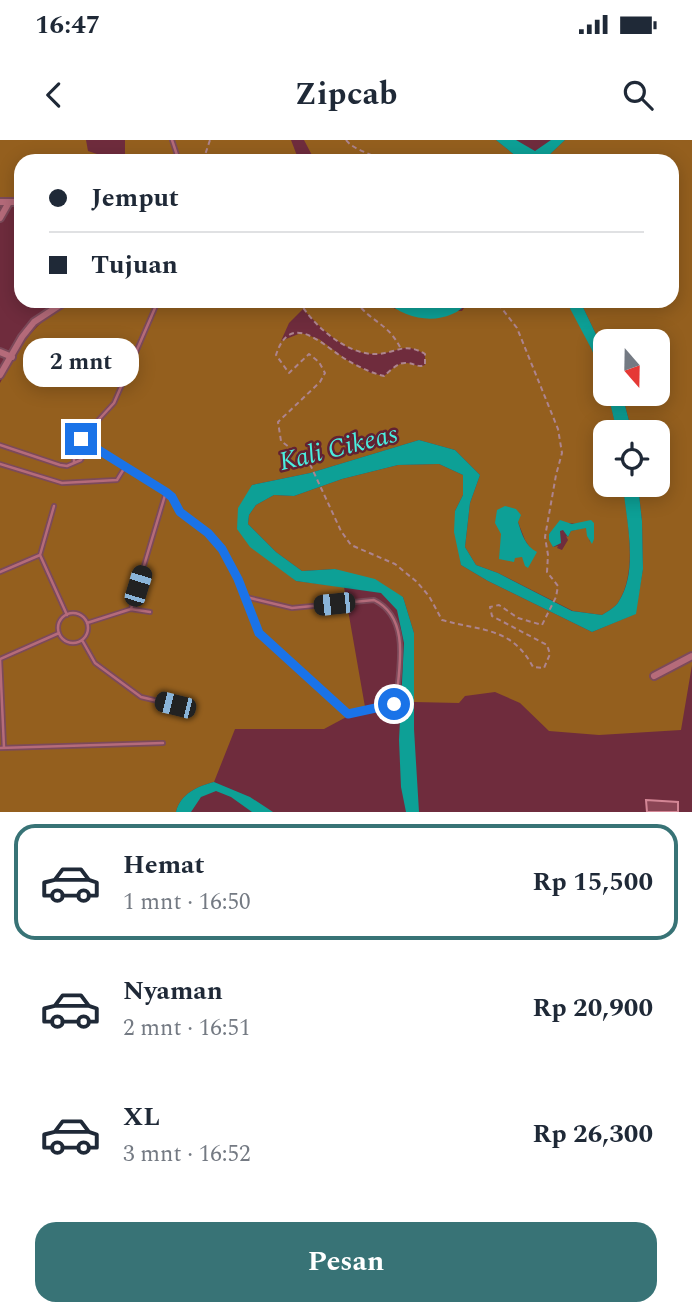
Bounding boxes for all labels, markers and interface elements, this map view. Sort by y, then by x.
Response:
text: 16:47 [35,5,100,45]
text: Zipcab [295,70,397,119]
icon: back [35,76,73,114]
icon: search [619,76,657,114]
text: Jemput [91,178,179,218]
text: Tujuan [91,245,178,285]
north arrow [593,329,670,406]
map controls [593,329,670,497]
callout: 2 mnt [23,338,139,386]
text: 2 mnt [50,345,112,380]
water label: Kali Cikeas [275,414,402,482]
button: locate [593,420,670,497]
route end [65,423,97,455]
car [122,563,155,609]
car [313,591,356,617]
route start [378,688,410,720]
car [153,690,198,720]
text: Hemat [123,845,204,885]
icon: car [39,851,102,914]
text: Rp 15,500 [532,862,653,902]
text: 1 mnt · 16:50 [123,885,251,920]
text: Nyaman [123,971,223,1011]
icon: car [39,977,102,1040]
text: Rp 20,900 [532,988,653,1028]
text: 2 mnt · 16:51 [123,1011,251,1046]
text: XL [123,1097,160,1137]
icon: car [39,1103,102,1166]
text: Rp 26,300 [532,1114,653,1154]
text: 3 mnt · 16:52 [123,1137,251,1172]
button: Pesan [35,1222,657,1302]

